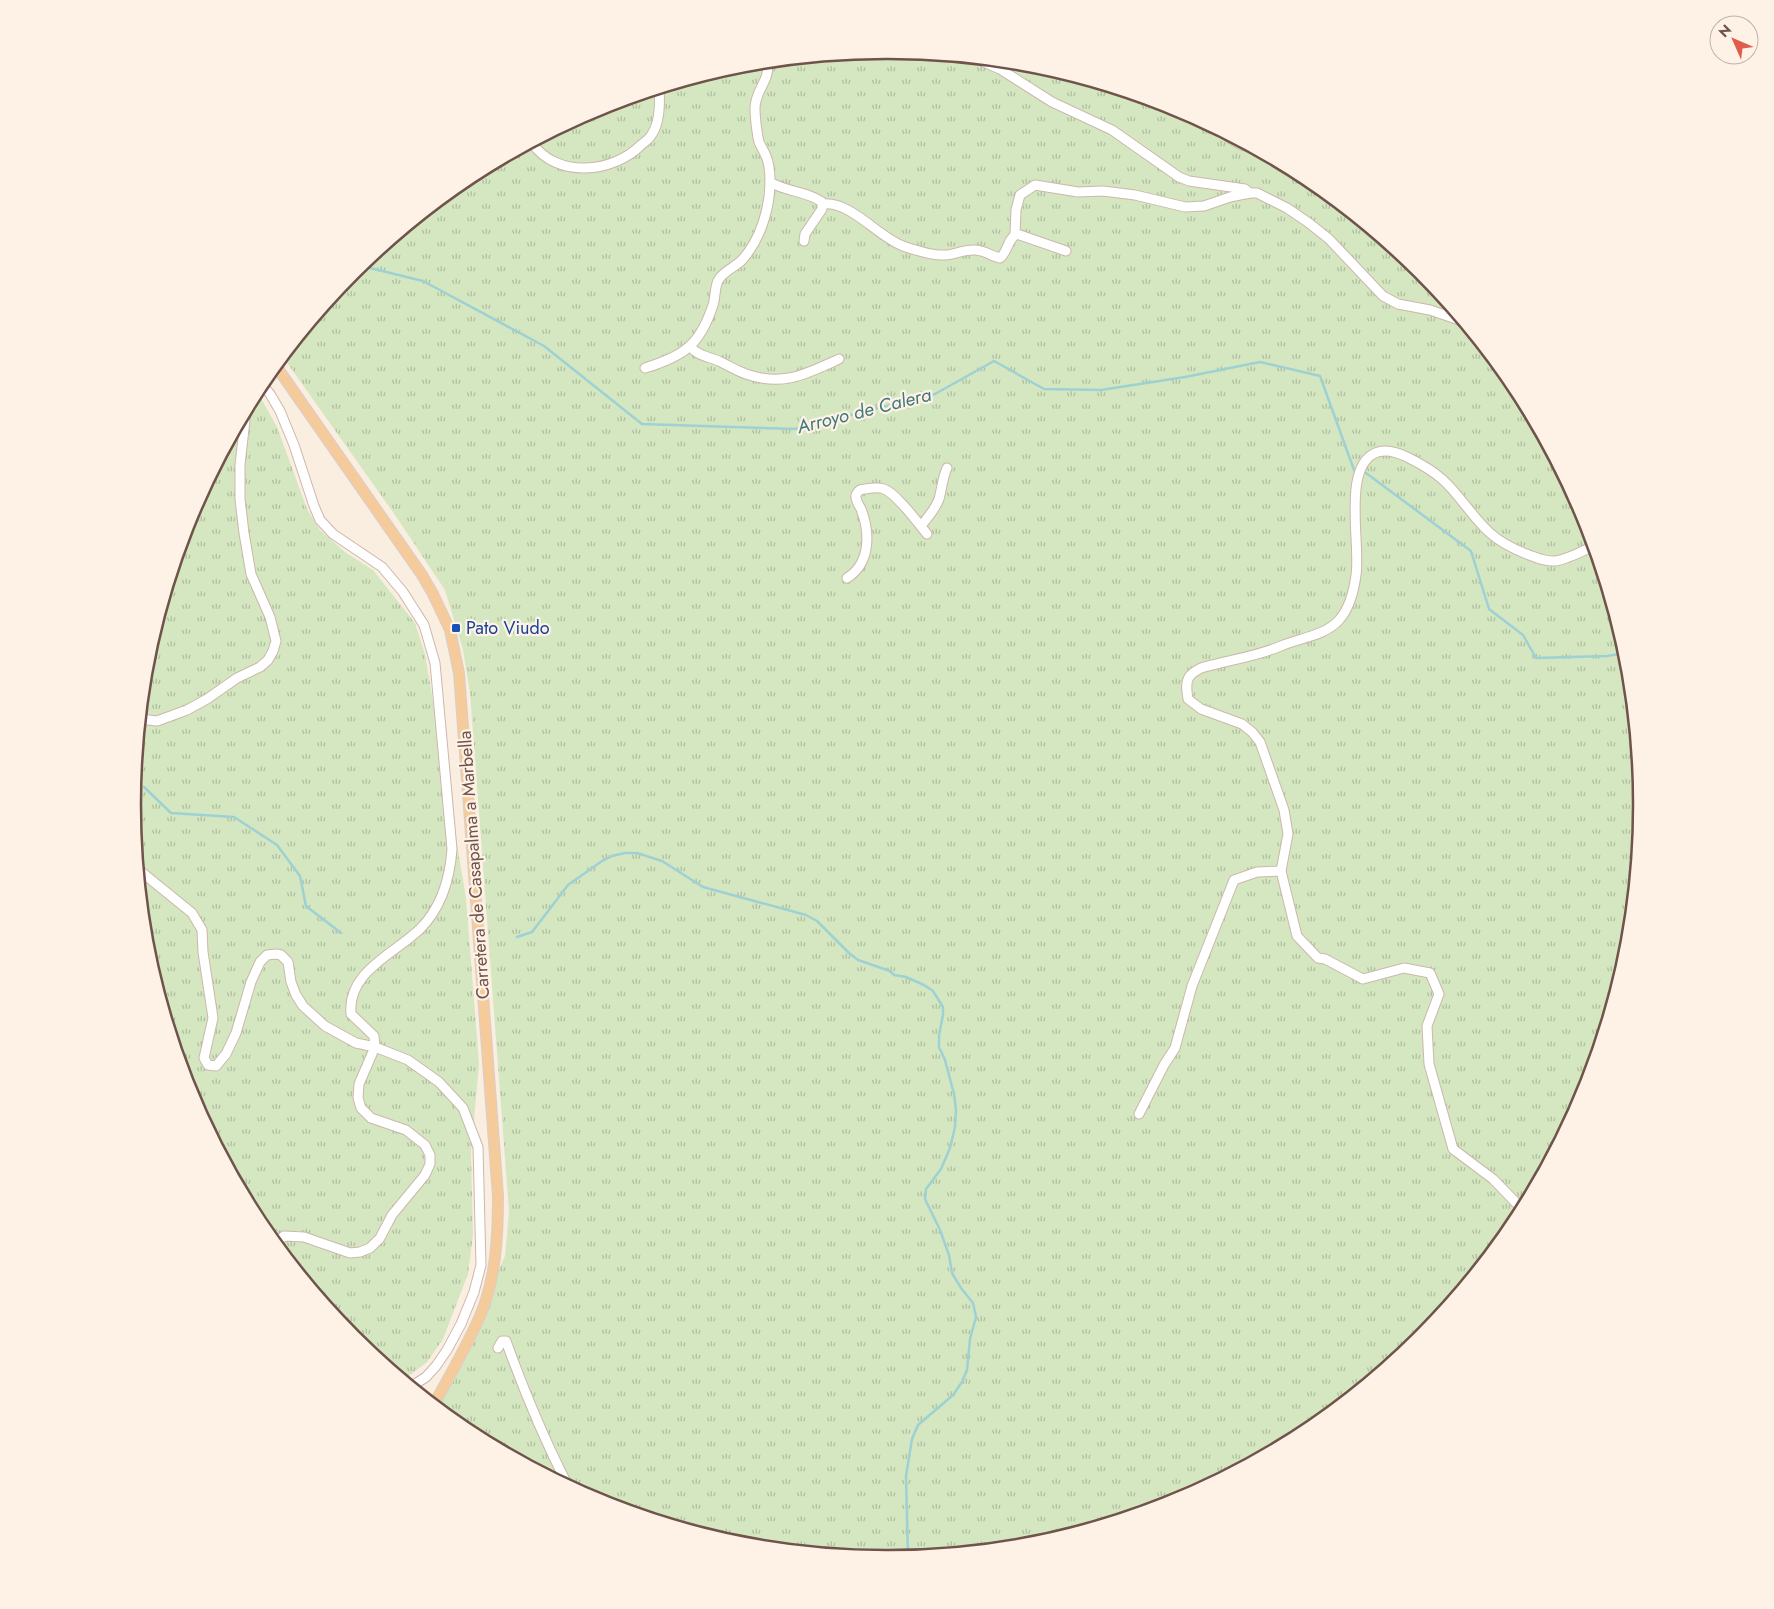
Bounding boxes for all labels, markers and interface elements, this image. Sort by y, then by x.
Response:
north arrow [1709,15,1759,65]
text: N [1714,20,1736,42]
water label: Arroyo de Calera [793,381,935,440]
place label: Pato Viudo [466,615,550,641]
marker: Pato Viudo [450,622,462,634]
street label: Carretera de Casapalma a Marbella [452,730,496,1000]

